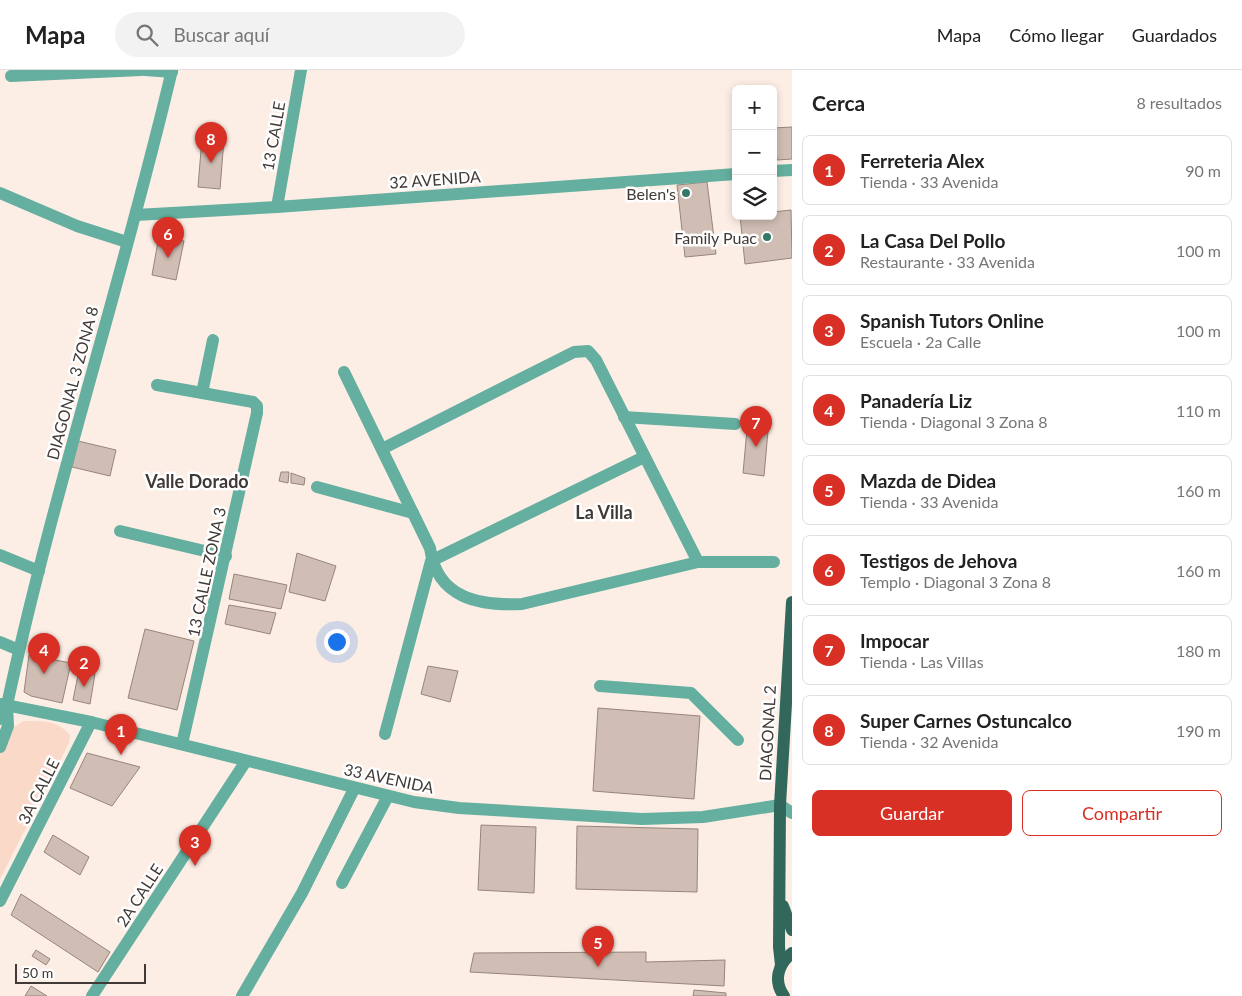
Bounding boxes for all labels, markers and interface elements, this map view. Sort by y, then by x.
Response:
search box [115,12,465,57]
text: Mapa [25,20,85,49]
icon: search [133,21,161,49]
text: Buscar aquí [173,23,269,46]
text: Mapa [937,24,981,46]
text: Cómo llegar [1009,24,1104,46]
text: Guardados [1132,24,1217,46]
map controls [732,85,777,220]
button: + [732,85,777,130]
text: Cerca [812,90,865,115]
text: 8 resultados [1136,93,1222,112]
street label: 13 CALLE [258,100,288,172]
pin: 8 [195,122,227,163]
button: − [732,130,777,175]
text: Ferreteria Alex [860,149,985,172]
text: 1 [824,161,834,180]
text: 90 m [1185,161,1221,180]
street label: 32 AVENIDA [389,166,481,192]
text: Tienda · 33 Avenida [860,172,998,191]
button: layers [732,175,777,220]
place label: Belen's [626,184,676,203]
marker: Belen's [680,187,692,199]
pin: 6 [152,217,184,258]
place label: Family Puac [674,228,757,247]
text: La Casa Del Pollo [860,229,1005,252]
marker: Family Puac [761,231,773,243]
text: 2 [824,241,834,260]
text: 100 m [1176,241,1221,260]
text: Restaurante · 33 Avenida [860,252,1035,271]
street label: DIAGONAL 3 ZONA 8 [42,304,102,462]
text: Spanish Tutors Online [860,309,1044,332]
text: 3 [824,321,834,340]
text: 100 m [1176,321,1221,340]
text: Escuela · 2a Calle [860,332,981,351]
text: Panadería Liz [860,389,972,412]
text: 4 [824,401,834,420]
text: 110 m [1176,401,1221,420]
pin: 7 [740,406,772,447]
text: Tienda · Diagonal 3 Zona 8 [860,412,1048,431]
text: Mazda de Didea [860,469,996,492]
district label: Valle Dorado [144,470,249,492]
text: 5 [824,481,834,500]
text: 160 m [1176,481,1221,500]
text: Tienda · 33 Avenida [860,492,998,511]
district label: La Villa [575,501,633,523]
street label: 13 CALLE ZONA 3 [183,505,229,639]
text: Testigos de Jehova [860,549,1017,572]
text: 6 [824,561,834,580]
text: 160 m [1176,561,1221,580]
text: Templo · Diagonal 3 Zona 8 [860,572,1051,591]
your location [324,629,350,655]
text: Impocar [860,629,929,652]
pin: 4 [28,633,60,674]
text: 7 [824,641,834,660]
text: 180 m [1176,641,1221,660]
pin: 2 [68,646,100,687]
text: Tienda · Las Villas [860,652,984,671]
street label: DIAGONAL 2 [755,685,779,781]
text: Super Carnes Ostuncalco [860,709,1072,732]
pin: 1 [105,714,137,755]
text: 8 [824,721,834,740]
text: 190 m [1176,721,1221,740]
text: Tienda · 32 Avenida [860,732,998,751]
street label: 3A CALLE [13,755,63,827]
street label: 33 AVENIDA [342,759,436,797]
button: Guardar [812,790,1012,836]
button: Compartir [1022,790,1222,836]
pin: 3 [179,825,211,866]
street label: 2A CALLE [112,860,166,930]
pin: 5 [582,926,614,967]
scale bar [15,961,146,984]
text: 50 m [22,964,53,981]

